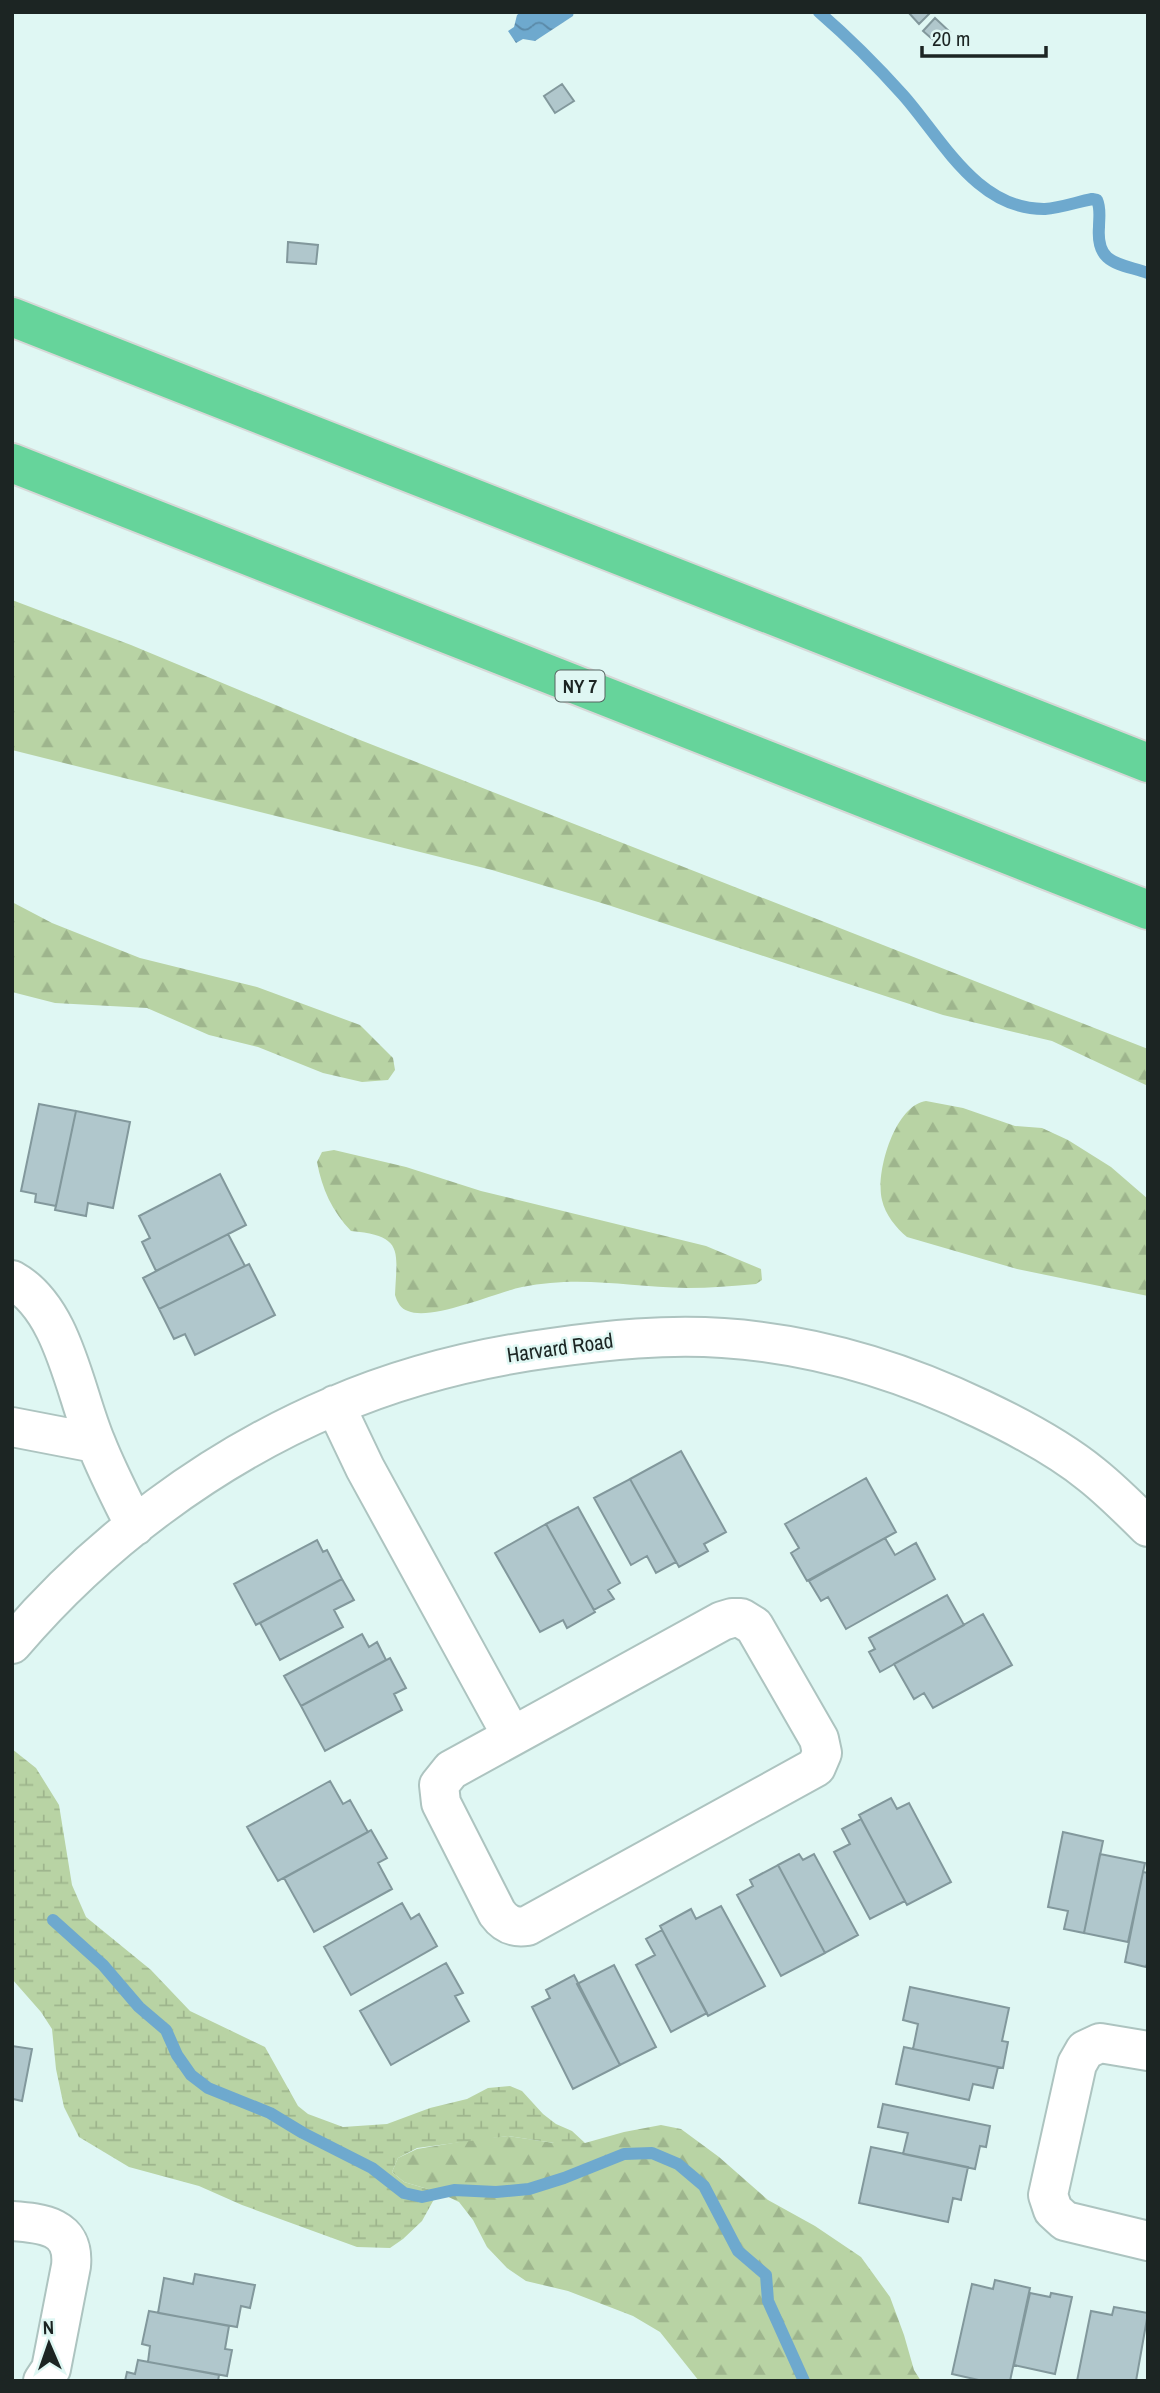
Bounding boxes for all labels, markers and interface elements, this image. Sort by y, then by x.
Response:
scale bar [922,14,1046,58]
text: 20 m [932,24,970,53]
road number: NY 7 [556,670,604,702]
street label: Harvard Road [505,1326,615,1369]
north arrow [14,2309,84,2379]
text: N [42,2314,54,2340]

